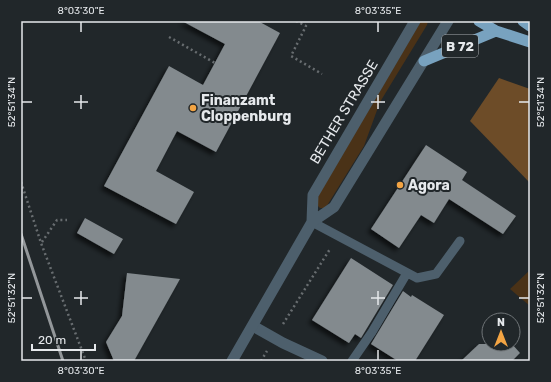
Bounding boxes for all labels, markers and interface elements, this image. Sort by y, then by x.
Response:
text: 8°03'30"E [58,5,104,17]
text: 8°03'35"E [355,5,401,17]
road number: B 72 [442,35,478,57]
street label: BETHER STRASSE [306,57,382,167]
text: 52°51'34"N [6,77,18,127]
text: 52°51'34"N [535,77,547,127]
place label: Finanzamt Cloppenburg [201,92,291,125]
marker: Finanzamt Cloppenburg [188,103,198,113]
place label: Agora [408,177,450,194]
marker: Agora [395,180,405,190]
text: 52°51'32"N [6,273,18,323]
text: 52°51'32"N [535,273,547,323]
north arrow [481,312,521,352]
text: N [497,316,505,329]
scale bar [32,326,95,352]
text: 20 m [38,333,66,347]
text: 8°03'30"E [58,365,104,377]
text: 8°03'35"E [355,365,401,377]

